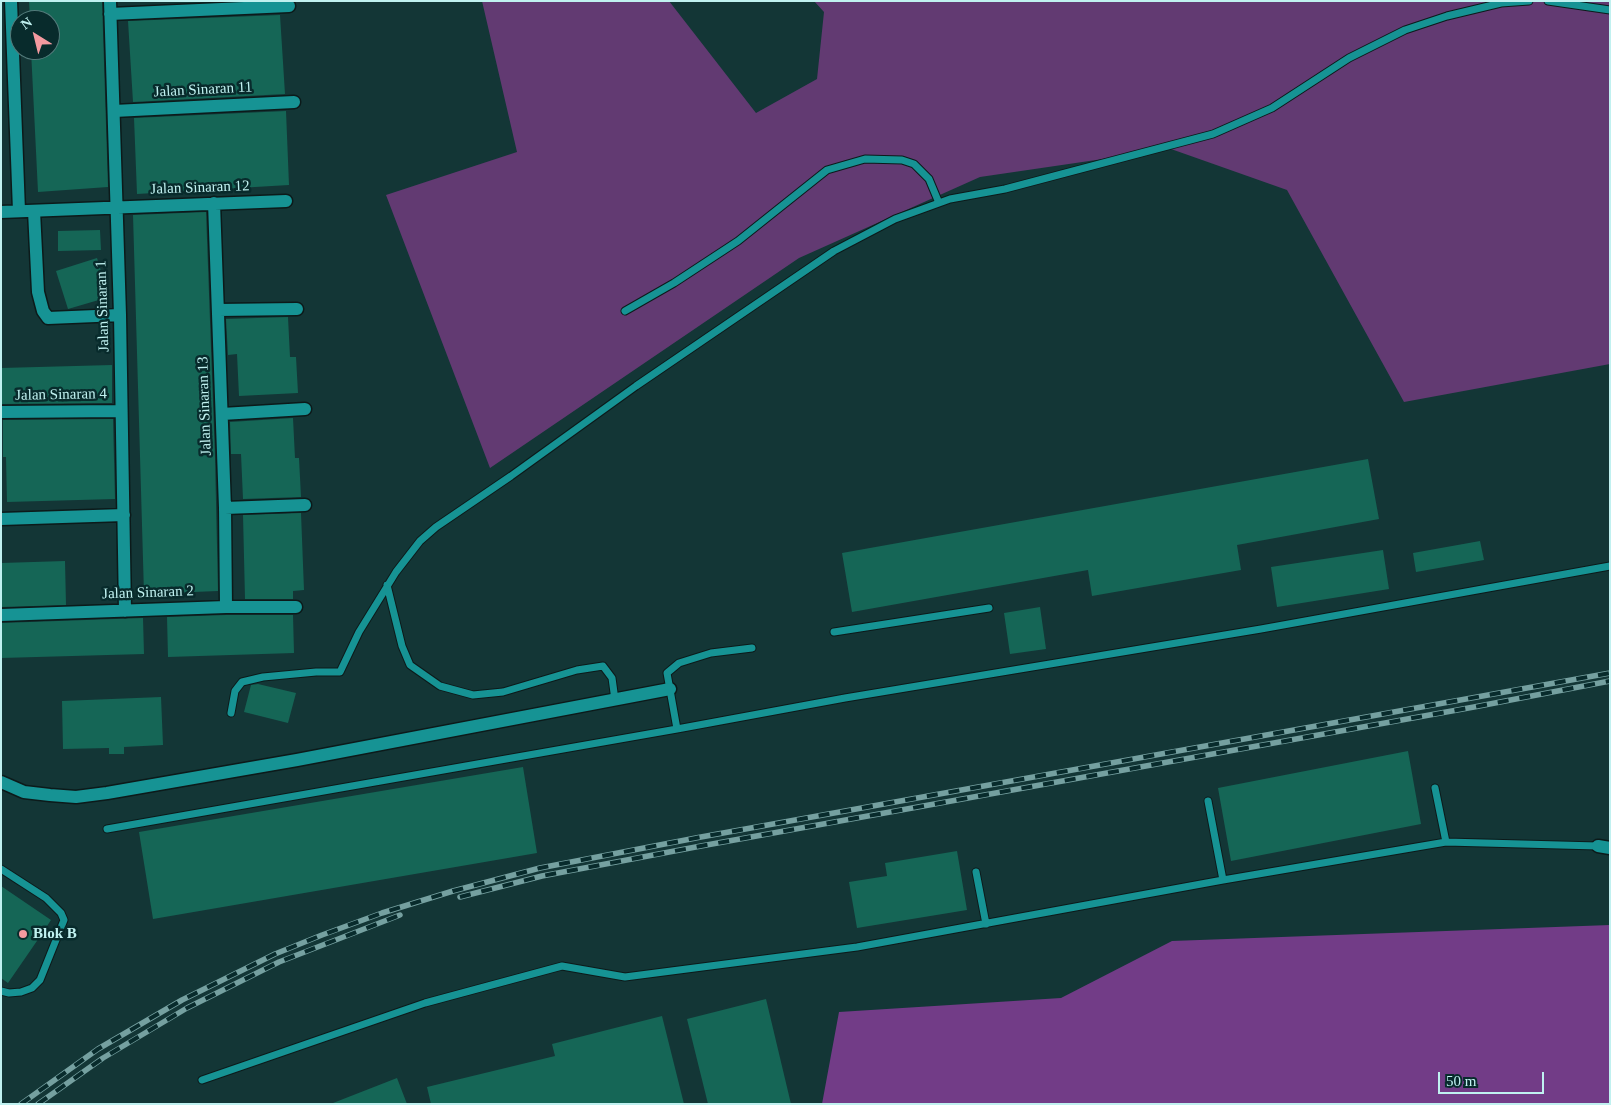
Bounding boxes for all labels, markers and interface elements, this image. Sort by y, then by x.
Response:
north arrow [10,10,60,60]
text: N [18,14,35,32]
street label: Jalan Sinaran 11 [153,78,253,102]
street label: Jalan Sinaran 12 [150,177,250,199]
street label: Jalan Sinaran 1 [92,260,114,352]
street label: Jalan Sinaran 13 [194,356,216,456]
street label: Jalan Sinaran 4 [15,385,107,405]
street label: Jalan Sinaran 2 [102,582,194,604]
place label: Blok B [33,925,77,943]
marker: Blok B [17,928,29,940]
scale bar [1441,1062,1547,1094]
text: 50 m [1446,1073,1476,1089]

